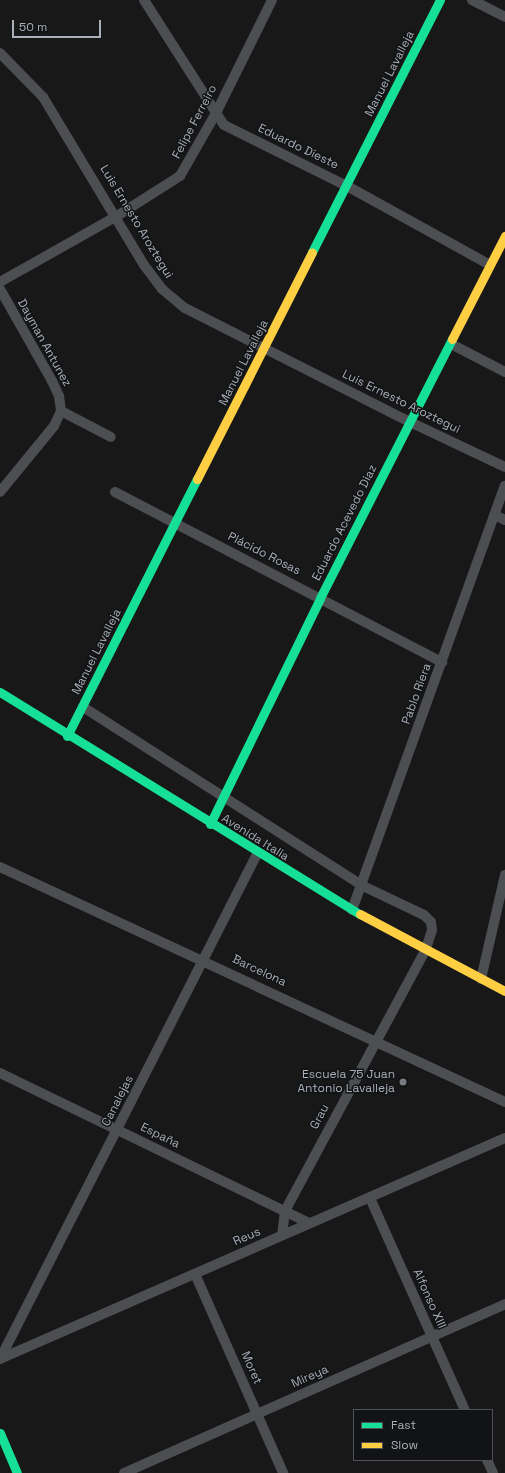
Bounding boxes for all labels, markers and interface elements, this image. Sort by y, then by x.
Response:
scale bar [14,12,103,38]
text: 50 m [19,19,47,35]
street label: Manuel Lavalleja [362,29,418,119]
street label: Felipe Ferreiro [170,83,220,161]
street label: Eduardo Dieste [255,121,341,173]
street label: Luis Ernesto Aroztegui [96,163,176,281]
street label: Dayman Antunez [14,297,74,389]
street label: Manuel Lavalleja [216,318,272,408]
street label: Luis Ernesto Aroztegui [340,367,462,437]
street label: Eduardo Acevedo Diaz [309,463,381,583]
street label: Plácido Rosas [225,529,303,579]
street label: Manuel Lavalleja [69,607,125,697]
street label: Pablo Riera [399,661,435,727]
street label: Avenida Italia [219,812,291,864]
street label: Barcelona [230,952,288,990]
place label: Escuela 75 Juan Antonio Lavalleja [298,1068,395,1096]
street label: Canalejas [99,1073,137,1129]
marker: Escuela 75 Juan Antonio Lavalleja [398,1077,408,1087]
street label: Grau [307,1102,333,1132]
street label: España [138,1120,182,1152]
street label: Reus [231,1225,263,1249]
street label: Alfonso XIII [409,1267,449,1331]
street label: Moret [237,1349,265,1387]
street label: Mireya [289,1362,331,1392]
legend [353,1409,493,1461]
text: Fast [391,1417,416,1433]
text: Slow [391,1437,418,1453]

